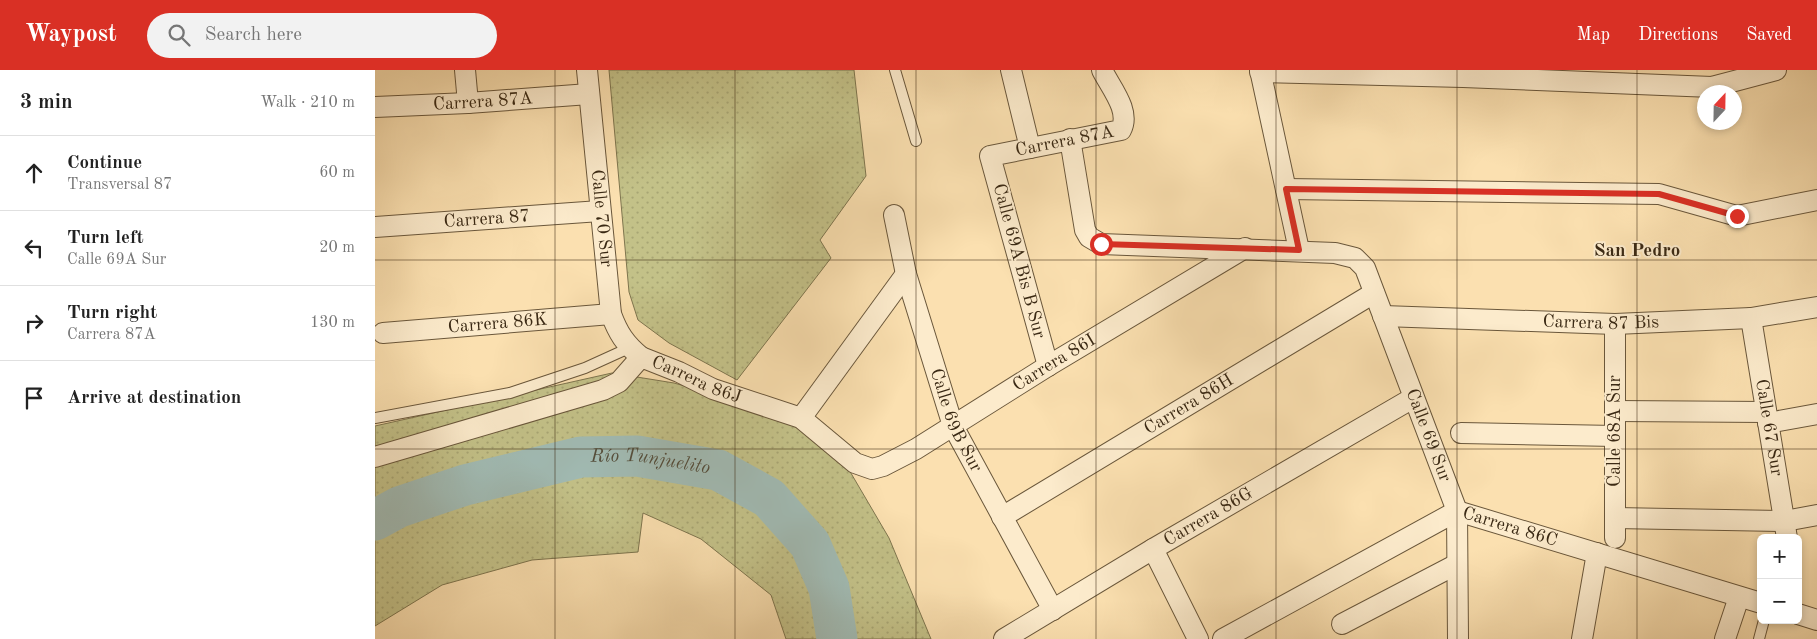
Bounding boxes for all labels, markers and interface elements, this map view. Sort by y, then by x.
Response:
search box [147,13,497,58]
icon: search [165,21,193,49]
text: Waypost [25,23,117,47]
text: Search here [205,26,302,45]
text: Map [1577,26,1610,44]
text: Directions [1638,26,1718,44]
text: Saved [1746,26,1792,44]
north arrow [1697,85,1742,130]
street label: Carrera 87A [433,89,534,114]
text: 3 min [20,92,73,113]
text: Walk · 210 m [260,95,355,111]
street label: Carrera 87A [1014,123,1116,160]
text: Continue [67,154,142,173]
icon: ahead [20,159,48,187]
text: 60 m [319,165,355,181]
street label: Calle 70 Sur [588,169,615,269]
text: Transversal 87 [67,177,172,193]
street label: Calle 69A Bis B Sur [990,182,1048,341]
route end [1726,205,1749,228]
street label: Carrera 87 [443,207,530,231]
text: Turn left [67,229,144,248]
route start [1090,233,1113,256]
icon: left [20,234,48,262]
text: 20 m [319,240,355,256]
district label: San Pedro [1594,242,1680,261]
text: Calle 69A Sur [67,252,166,268]
text: Turn right [67,304,157,323]
icon: right [20,309,48,337]
street label: Carrera 86K [447,310,548,337]
street label: Carrera 87 Bis [1542,313,1660,333]
text: 130 m [310,315,355,331]
text: Carrera 87A [67,327,156,343]
street label: Carrera 86I [1010,331,1099,395]
street label: Carrera 86J [649,353,744,407]
street label: Calle 69B Sur [927,366,986,476]
street label: Carrera 86H [1141,371,1236,438]
street label: Calle 68A Sur [1606,374,1624,487]
street label: Calle 67 Sur [1752,378,1786,478]
icon: arrive [20,384,48,412]
street label: Calle 69 Sur [1403,386,1454,485]
text: Arrive at destination [67,389,241,408]
water label: Río Tunjuelito [589,446,712,478]
street label: Carrera 86G [1161,484,1256,550]
street label: Carrera 86C [1460,504,1560,550]
map controls [1757,534,1802,624]
button: + [1757,534,1802,579]
button: − [1757,579,1802,624]

